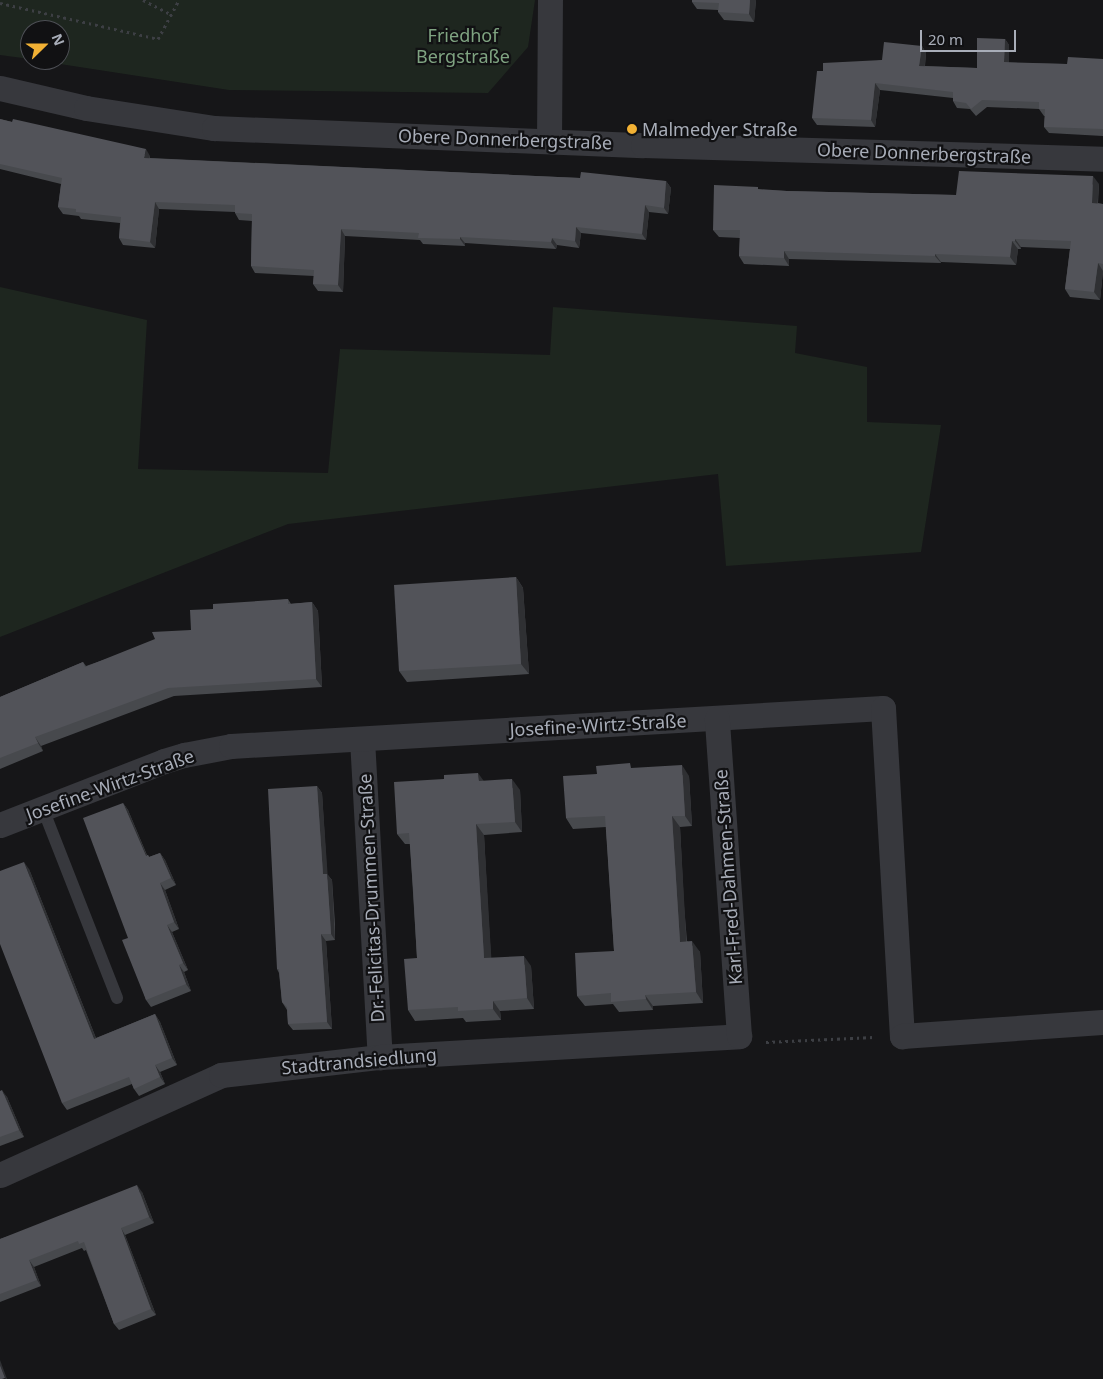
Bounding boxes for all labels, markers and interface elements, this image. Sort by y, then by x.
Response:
north arrow [20,20,70,70]
scale bar [923,20,1019,52]
park label: Friedhof Bergstraße [416,25,510,68]
text: 20 m [928,29,963,49]
text: N [47,31,69,48]
place label: Malmedyer Straße [642,118,798,140]
marker: Malmedyer Straße [626,123,638,135]
street label: Obere Donnerbergstraße [397,124,613,154]
street label: Obere Donnerbergstraße [816,138,1032,168]
street label: Josefine-Wirtz-Straße [509,710,687,740]
street label: Josefine-Wirtz-Straße [23,745,197,825]
street label: Karl-Fred-Dahmen-Straße [710,769,746,985]
street label: Dr.-Felicitas-Drummen-Straße [354,773,388,1023]
street label: Stadtrandsiedlung [280,1043,438,1079]

